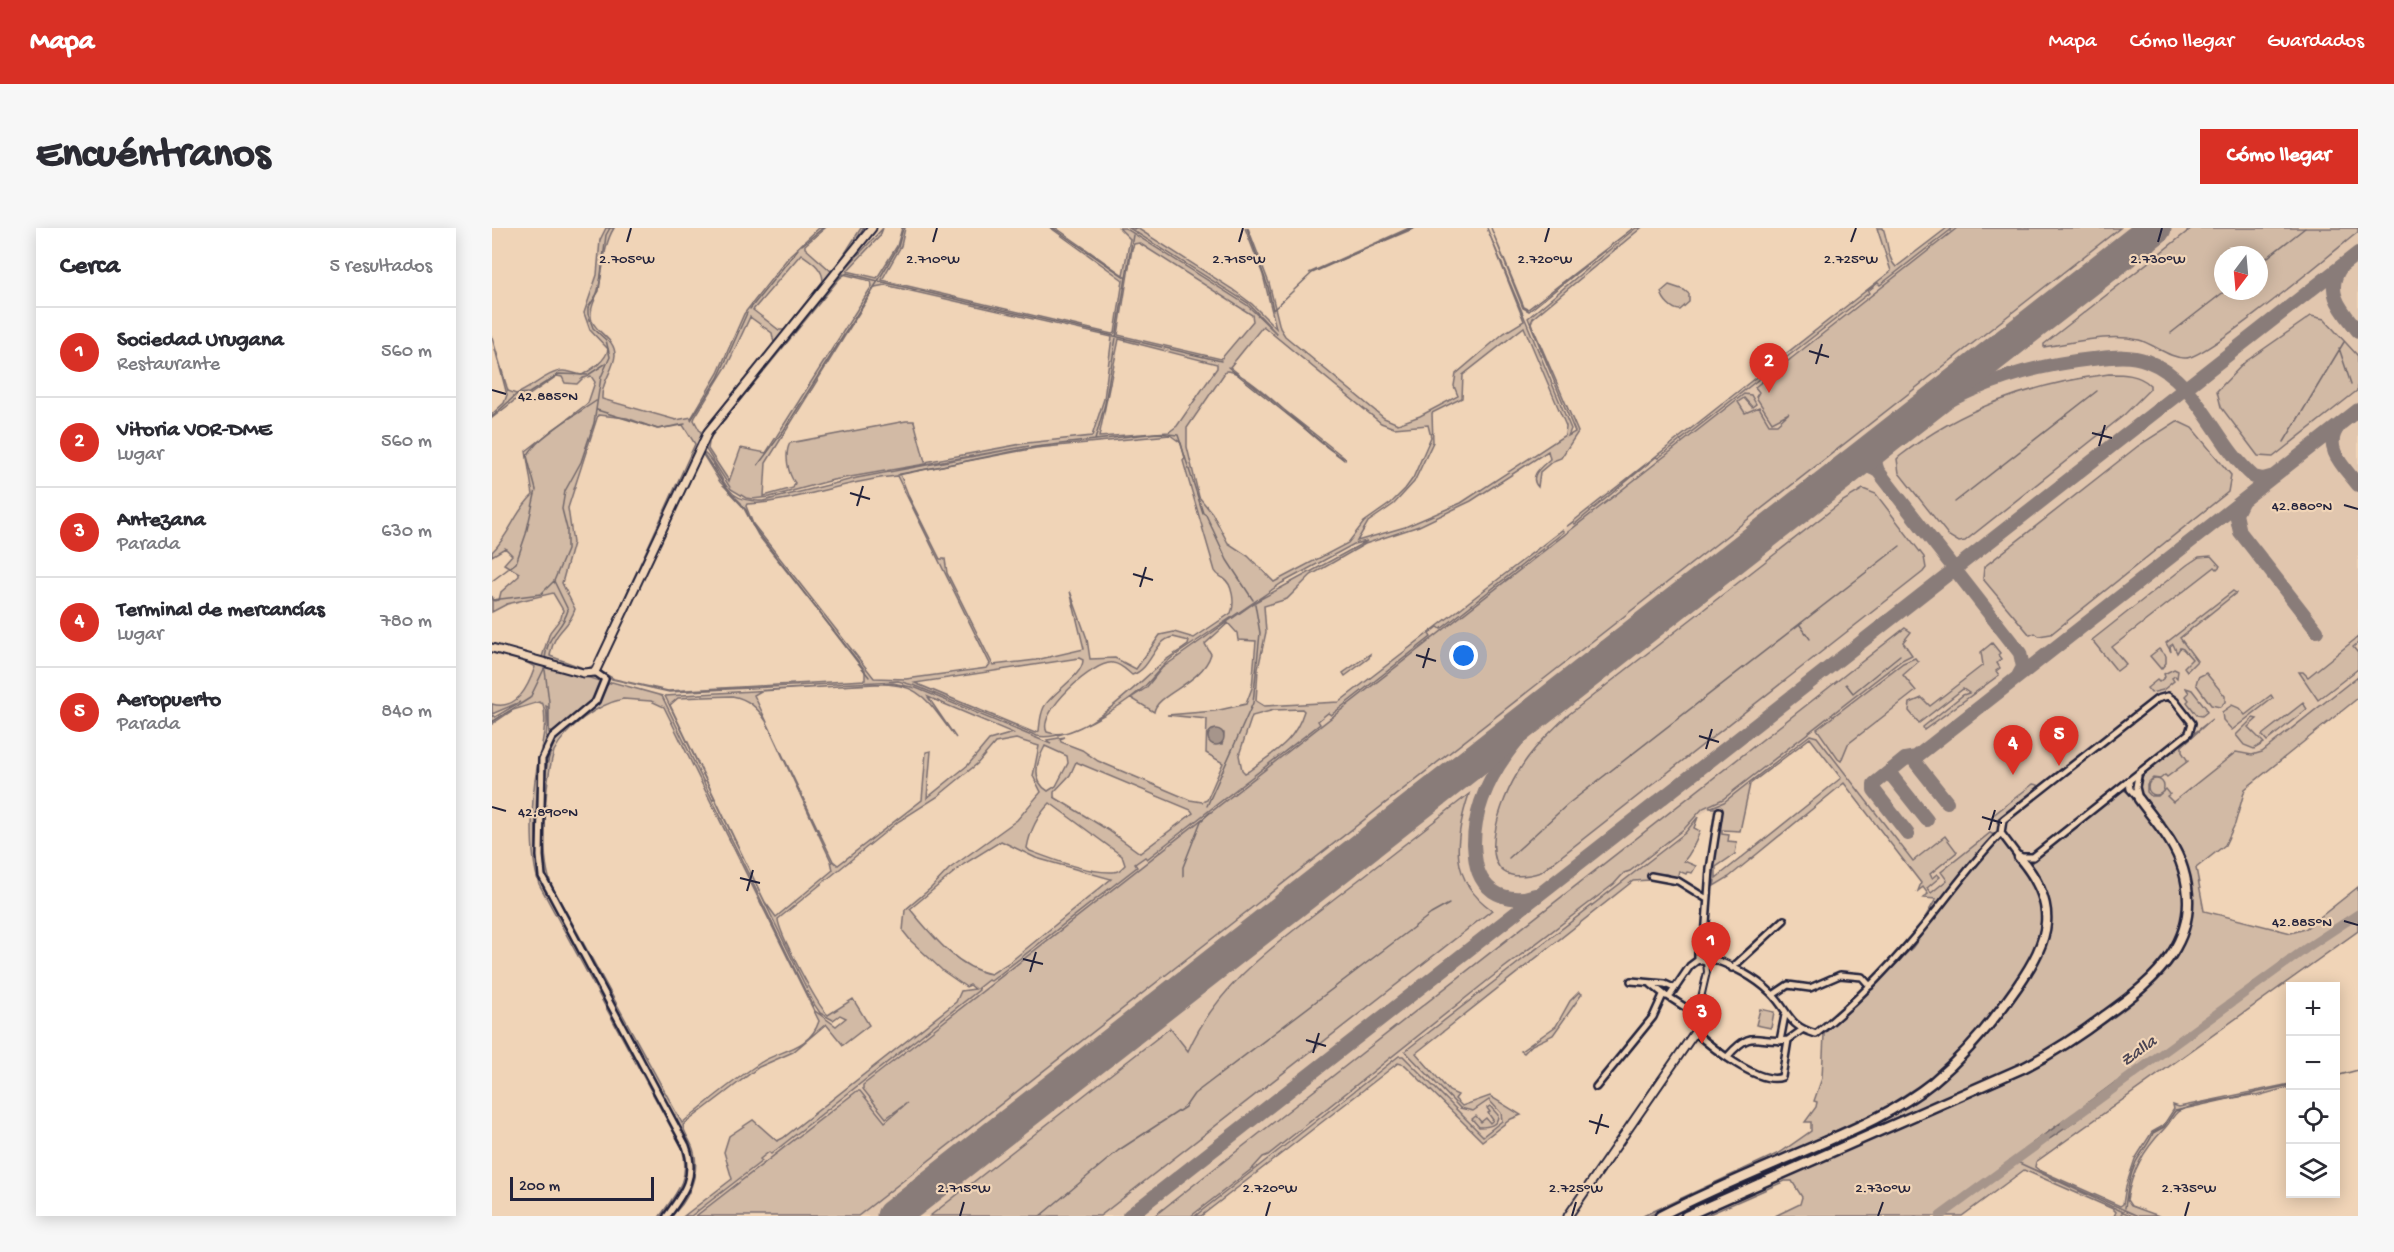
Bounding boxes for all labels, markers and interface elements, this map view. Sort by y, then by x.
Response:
text: Mapa [30,26,94,59]
text: Mapa [2048,30,2097,55]
text: Cómo llegar [2130,30,2234,55]
text: Guardados [2267,30,2364,55]
button: Cómo llegar [2200,129,2358,184]
text: Encuéntranos [36,132,270,181]
north arrow [2214,246,2268,300]
text: 2.705°W [599,251,655,269]
text: 2.710°W [906,251,960,269]
text: 2.715°W [1212,251,1266,269]
text: 2.720°W [1517,251,1573,269]
text: 2.725°W [1824,251,1879,269]
text: 2.730°W [2130,251,2186,269]
text: Cerca [60,252,120,283]
text: 5 resultados [329,256,432,279]
text: Sociedad Urugana [117,328,284,354]
text: 1 [75,341,84,364]
text: 560 m [381,341,432,364]
pin: 2 [1750,344,1788,393]
text: Restaurante [117,354,220,377]
text: 42.885°N [518,388,578,406]
text: Vitoria VOR-DME [117,418,272,444]
text: 2 [75,431,84,454]
text: 560 m [381,431,432,454]
text: Lugar [117,444,163,467]
text: 42.880°N [2272,498,2333,516]
text: Antezana [117,508,205,534]
text: 3 [74,521,85,544]
text: 630 m [381,521,432,544]
text: Parada [117,534,180,557]
text: Terminal de mercancías [117,598,325,624]
text: 4 [75,611,84,634]
text: 780 m [380,611,432,634]
text: Lugar [117,624,163,647]
your location [1449,641,1478,670]
text: Aeropuerto [117,688,221,714]
text: 5 [74,701,85,724]
text: 840 m [381,701,432,724]
text: Parada [117,714,180,737]
pin: 5 [2040,716,2078,766]
pin: 4 [1994,726,2032,775]
text: 42.890°N [518,804,578,822]
text: 42.885°N [2272,914,2332,932]
pin: 1 [1692,922,1730,972]
map controls [2286,982,2340,1198]
button: + [2286,982,2340,1036]
pin: 3 [1682,994,1722,1044]
water label: Zalla [2117,1031,2162,1072]
button: − [2286,1036,2340,1090]
button: locate [2286,1090,2340,1144]
button: layers [2286,1144,2340,1198]
scale bar [510,1174,654,1202]
text: 200 m [519,1178,560,1197]
text: 2.715°W [937,1180,991,1198]
text: 2.720°W [1242,1180,1298,1198]
text: 2.725°W [1549,1180,1604,1198]
text: 2.730°W [1855,1180,1911,1198]
text: 2.735°W [2161,1180,2217,1198]

